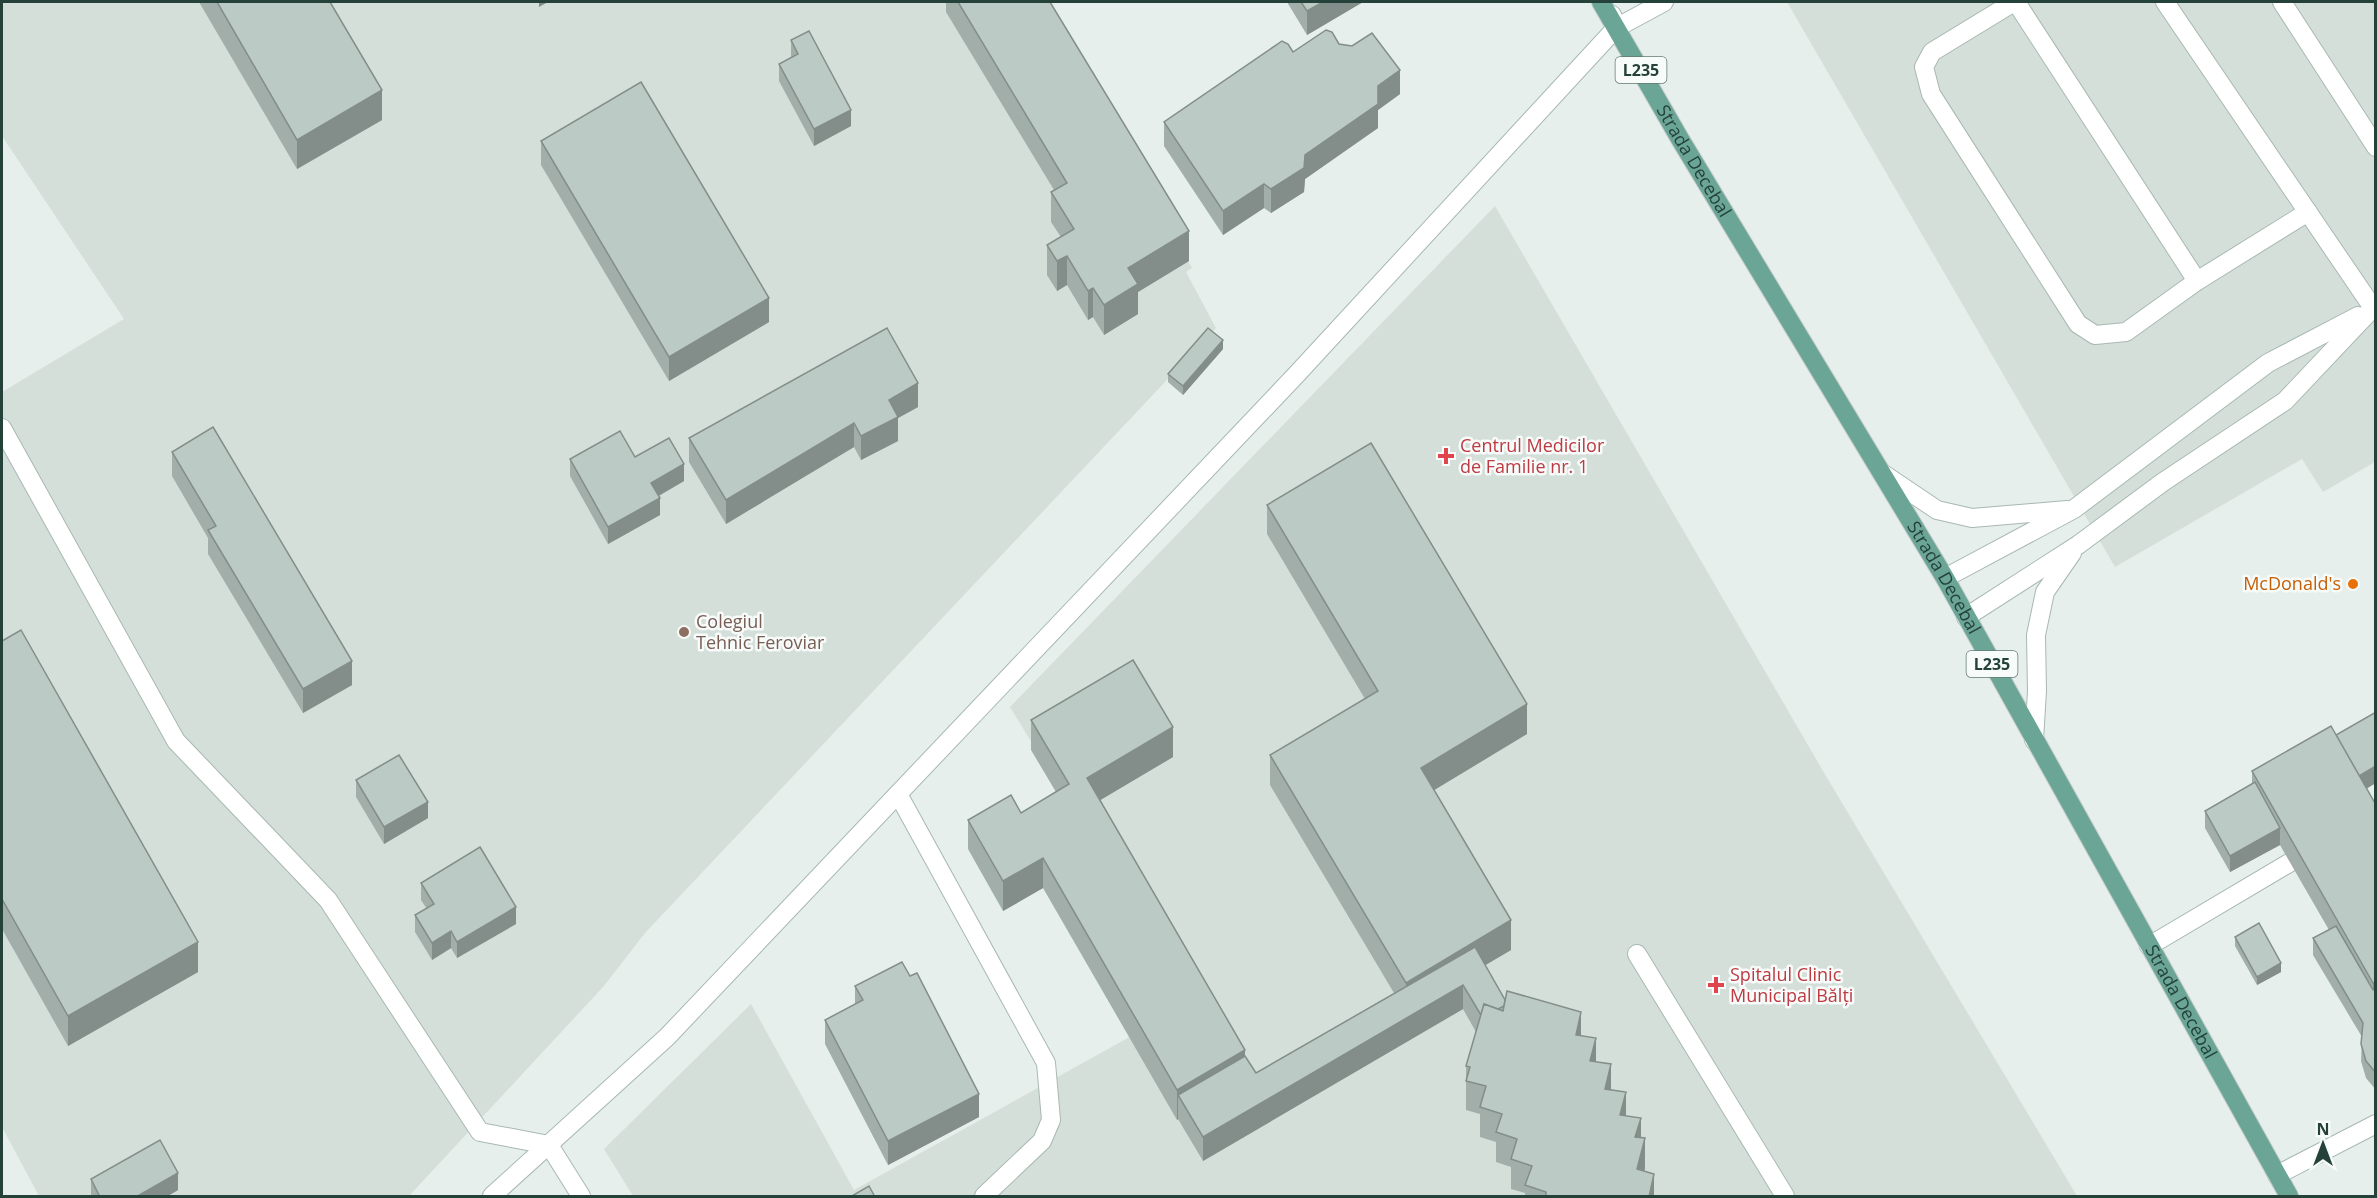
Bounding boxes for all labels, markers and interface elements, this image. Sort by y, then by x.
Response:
road number: L235 [1616,57,1666,83]
street label: Strada Decebal [1652,100,1737,221]
place label: Centrul Medicilor de Familie nr. 1 [1460,433,1605,478]
marker: Centrul Medicilor de Familie nr. 1 [1437,447,1455,465]
street label: Strada Decebal [1902,516,1987,638]
place label: McDonald's [2243,571,2341,595]
marker: McDonald's [2346,577,2360,591]
place label: Colegiul Tehnic Feroviar [696,609,825,654]
marker: Colegiul Tehnic Feroviar [677,625,691,639]
road number: L235 [1966,651,2018,677]
street label: Strada Decebal [2140,940,2223,1063]
place label: Spitalul Clinic Municipal Bălți [1730,962,1853,1007]
marker: Spitalul Clinic Municipal Bălți [1707,976,1725,994]
north arrow [2293,1114,2353,1174]
text: N [2316,1118,2330,1140]

